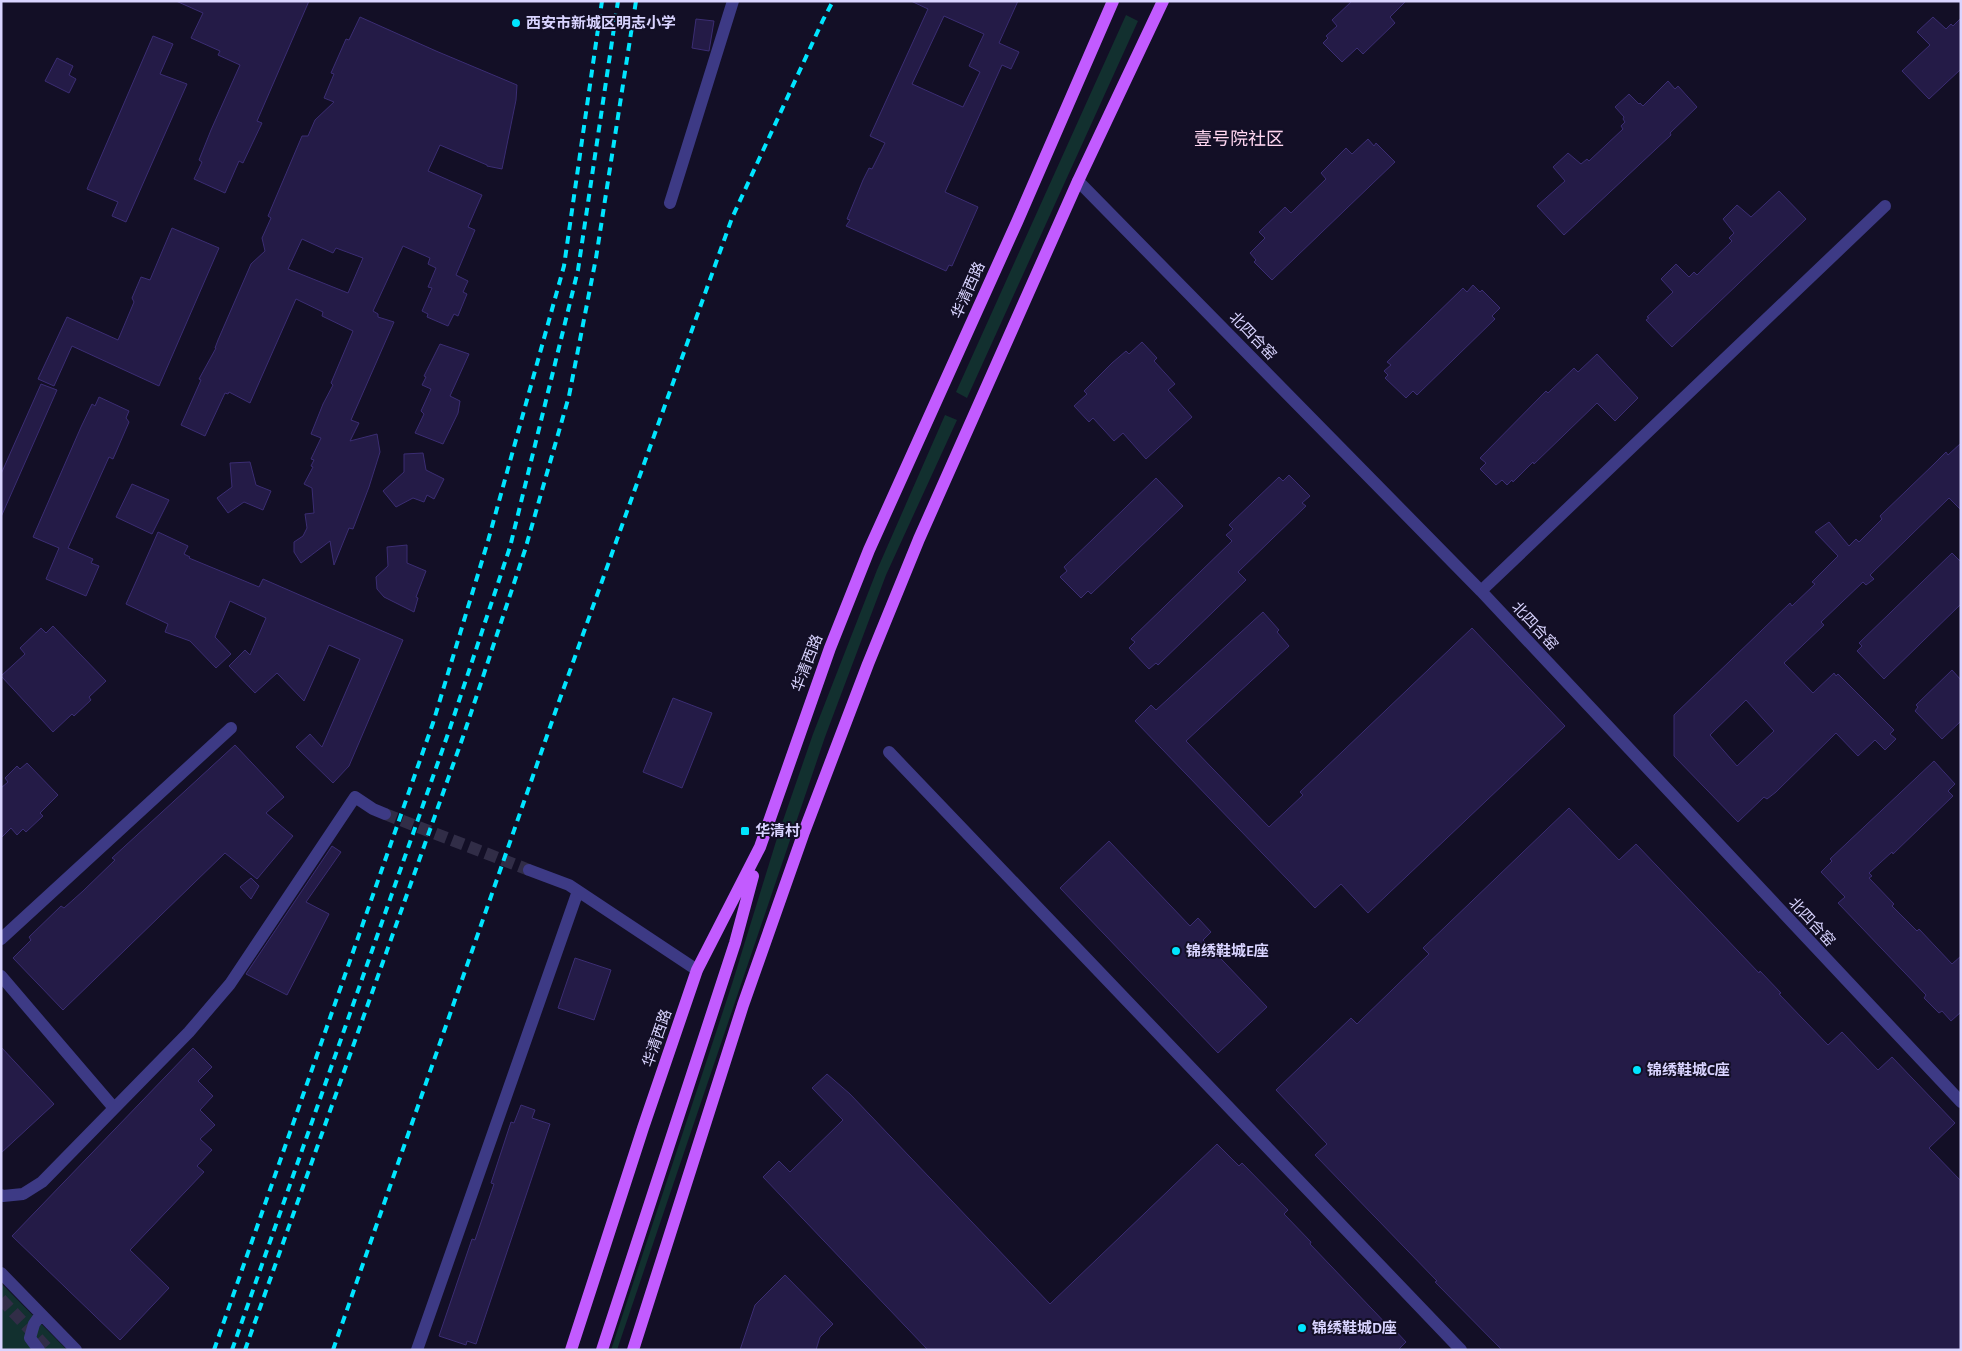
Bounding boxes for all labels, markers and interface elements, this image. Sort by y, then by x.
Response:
place label: 西安市新城区明志小学 [526,14,676,31]
marker: 西安市新城区明志小学 [510,17,522,29]
district label: 壹号院社区 [1194,129,1284,149]
street label: 华清西路 [948,259,988,321]
street label: 北四合窑 [1226,308,1280,363]
street label: 北四合窑 [1509,598,1562,653]
street label: 华清西路 [788,632,825,694]
place label: 华清村 [755,822,800,839]
marker: 华清村 [739,825,751,837]
street label: 北四合窑 [1786,894,1839,949]
place label: 锦绣鞋城E座 [1186,942,1269,959]
marker: 锦绣鞋城E座 [1170,945,1182,957]
street label: 华清西路 [639,1007,674,1069]
place label: 锦绣鞋城C座 [1647,1061,1730,1078]
marker: 锦绣鞋城C座 [1631,1064,1643,1076]
place label: 锦绣鞋城D座 [1312,1319,1397,1336]
marker: 锦绣鞋城D座 [1296,1322,1308,1334]

